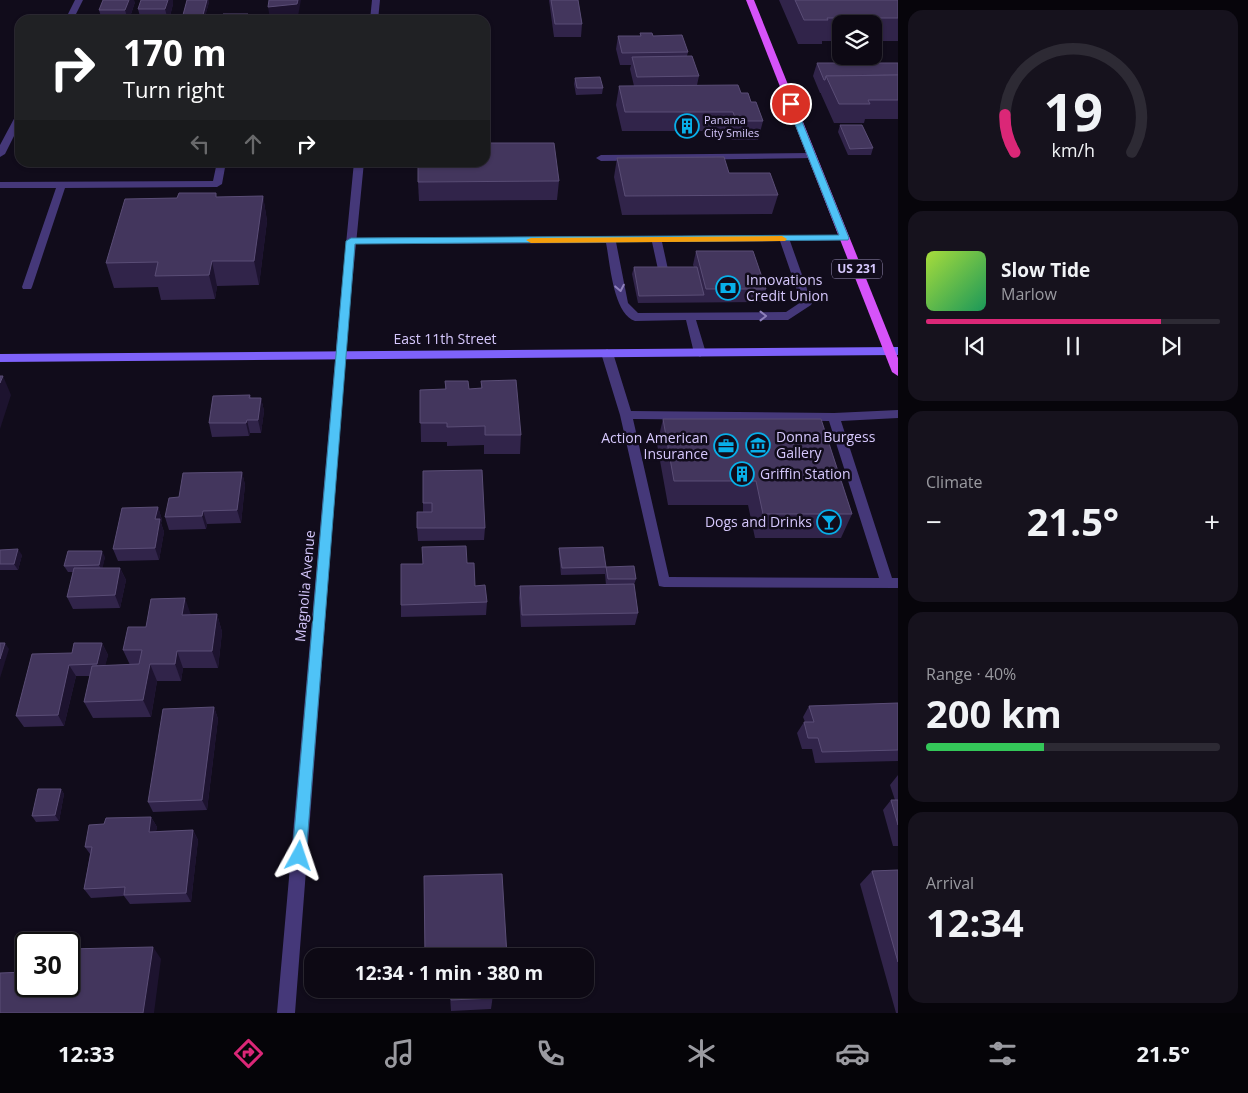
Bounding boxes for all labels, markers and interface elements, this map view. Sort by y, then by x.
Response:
map controls [832,15,882,65]
button: layers [832,15,882,65]
text: 170 m [123,29,227,76]
icon: right [40,35,105,100]
text: Turn right [123,74,225,104]
text: 19 [1043,75,1103,146]
pin [770,83,812,125]
icon: arrive [777,90,805,118]
place label: Panama City Smiles [704,112,759,140]
building icon: Panama City Smiles [674,113,700,139]
icon: left [186,130,214,158]
icon: ahead [239,130,267,158]
icon: right [292,130,320,158]
text: km/h [1051,138,1095,162]
text: Slow Tide [1001,257,1090,283]
road number: US 231 [832,260,882,278]
place label: Innovations Credit Union [746,270,828,305]
bank icon: Innovations Credit Union [715,275,741,301]
one-way arrow [614,283,625,292]
text: Marlow [1001,283,1057,305]
one-way arrow [760,311,768,321]
street label: East 11th Street [393,329,497,348]
icon: previous [961,332,989,360]
icon: pause [1059,332,1087,360]
icon: next [1157,332,1185,360]
place label: Donna Burgess Gallery [776,427,876,462]
place label: Action American Insurance [601,428,708,463]
museum icon: Donna Burgess Gallery [745,432,771,458]
office icon: Action American Insurance [713,433,739,459]
building icon: Griffin Station [729,461,755,487]
place label: Griffin Station [760,464,851,483]
text: Climate [926,471,983,493]
text: 21.5° [1027,495,1119,547]
text: − [926,502,942,540]
text: + [1204,502,1220,540]
bar icon: Dogs and Drinks [816,509,842,535]
place label: Dogs and Drinks [705,512,812,531]
street label: Magnolia Avenue [290,529,319,643]
text: Range · 40% [926,663,1016,685]
text: 200 km [926,687,1062,739]
position arrow [272,829,324,881]
text: Arrival [926,872,974,894]
text: 12:34 [926,896,1024,948]
speed limit sign: 30 [15,932,80,997]
text: 12:34 · 1 min · 380 m [355,960,543,986]
icon: directions [231,1036,266,1071]
icon: music [382,1036,417,1071]
icon: phone [533,1036,568,1071]
icon: climate [684,1036,719,1071]
icon: car [835,1036,870,1071]
icon: filters [985,1036,1020,1071]
text: 12:33 [58,1038,115,1068]
text: 21.5° [1136,1038,1190,1068]

